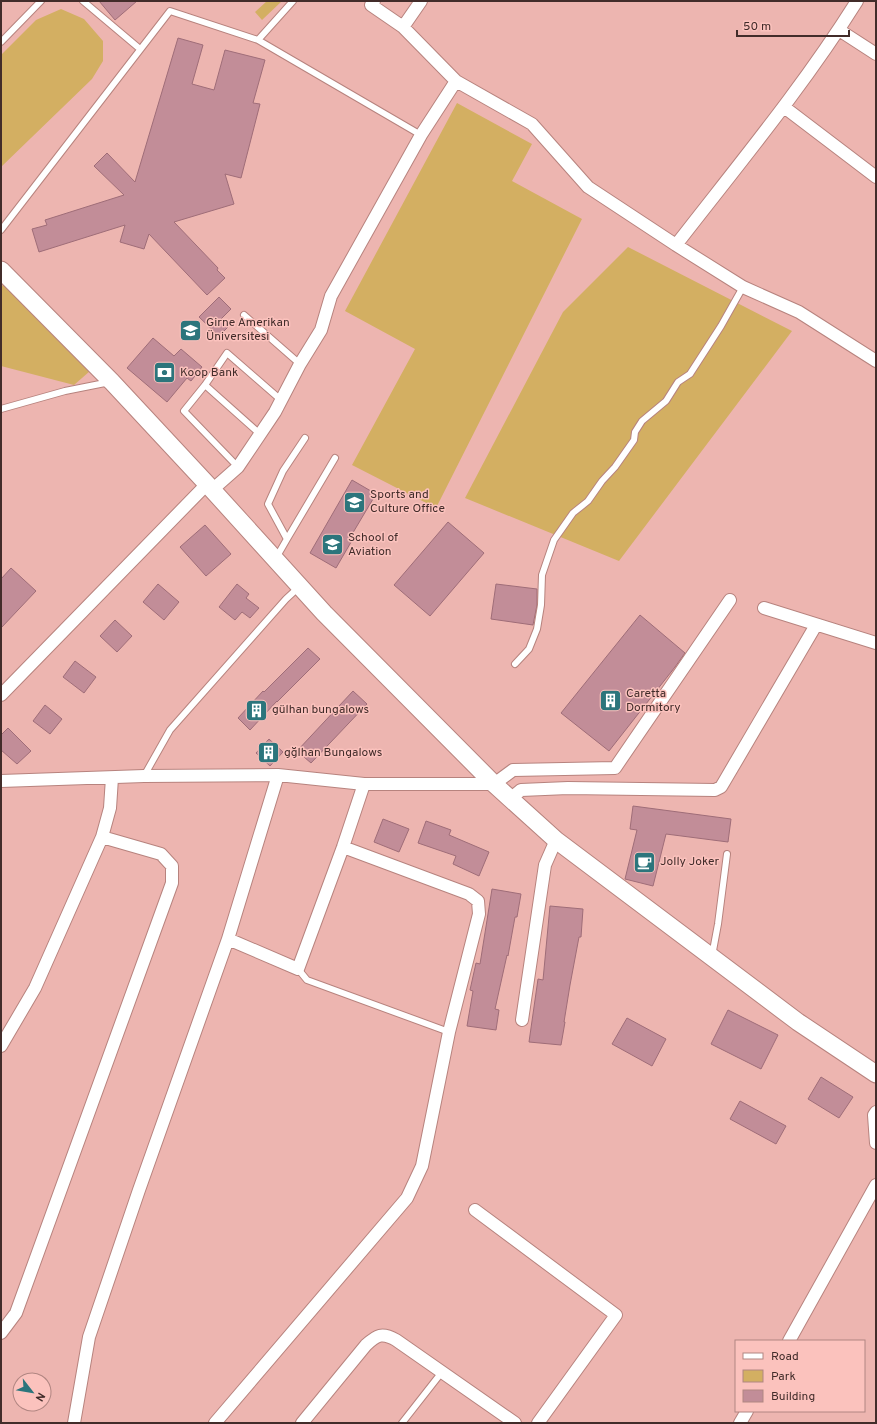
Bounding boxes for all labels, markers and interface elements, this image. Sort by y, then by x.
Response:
scale bar [737,12,849,38]
text: 50 m [743,19,771,35]
place label: Girne Amerikan Üniversitesi [206,315,290,345]
school or university icon: Girne Amerikan Üniversitesi [177,317,203,343]
bank icon: Koop Bank [152,360,178,386]
place label: Koop Bank [180,365,238,381]
place label: Sports and Culture Office [370,487,445,517]
school or university icon: Sports and Culture Office [342,489,368,515]
place label: School of Aviation [348,530,398,560]
school or university icon: School of Aviation [319,532,345,558]
place label: Caretta Dormitory [626,686,681,716]
building icon: Caretta Dormitory [597,688,623,714]
building icon: gülhan bungalows [244,697,270,723]
place label: gülhan bungalows [272,702,369,718]
building icon: gğlhan Bungalows [256,740,282,766]
place label: gğlhan Bungalows [284,745,382,761]
cafe icon: Jolly Joker [631,849,657,875]
place label: Jolly Joker [660,854,720,870]
legend [735,1340,865,1412]
text: Road [771,1349,799,1365]
text: Park [771,1369,796,1385]
north arrow [12,1372,52,1412]
text: Building [771,1389,815,1405]
text: N [32,1390,48,1404]

